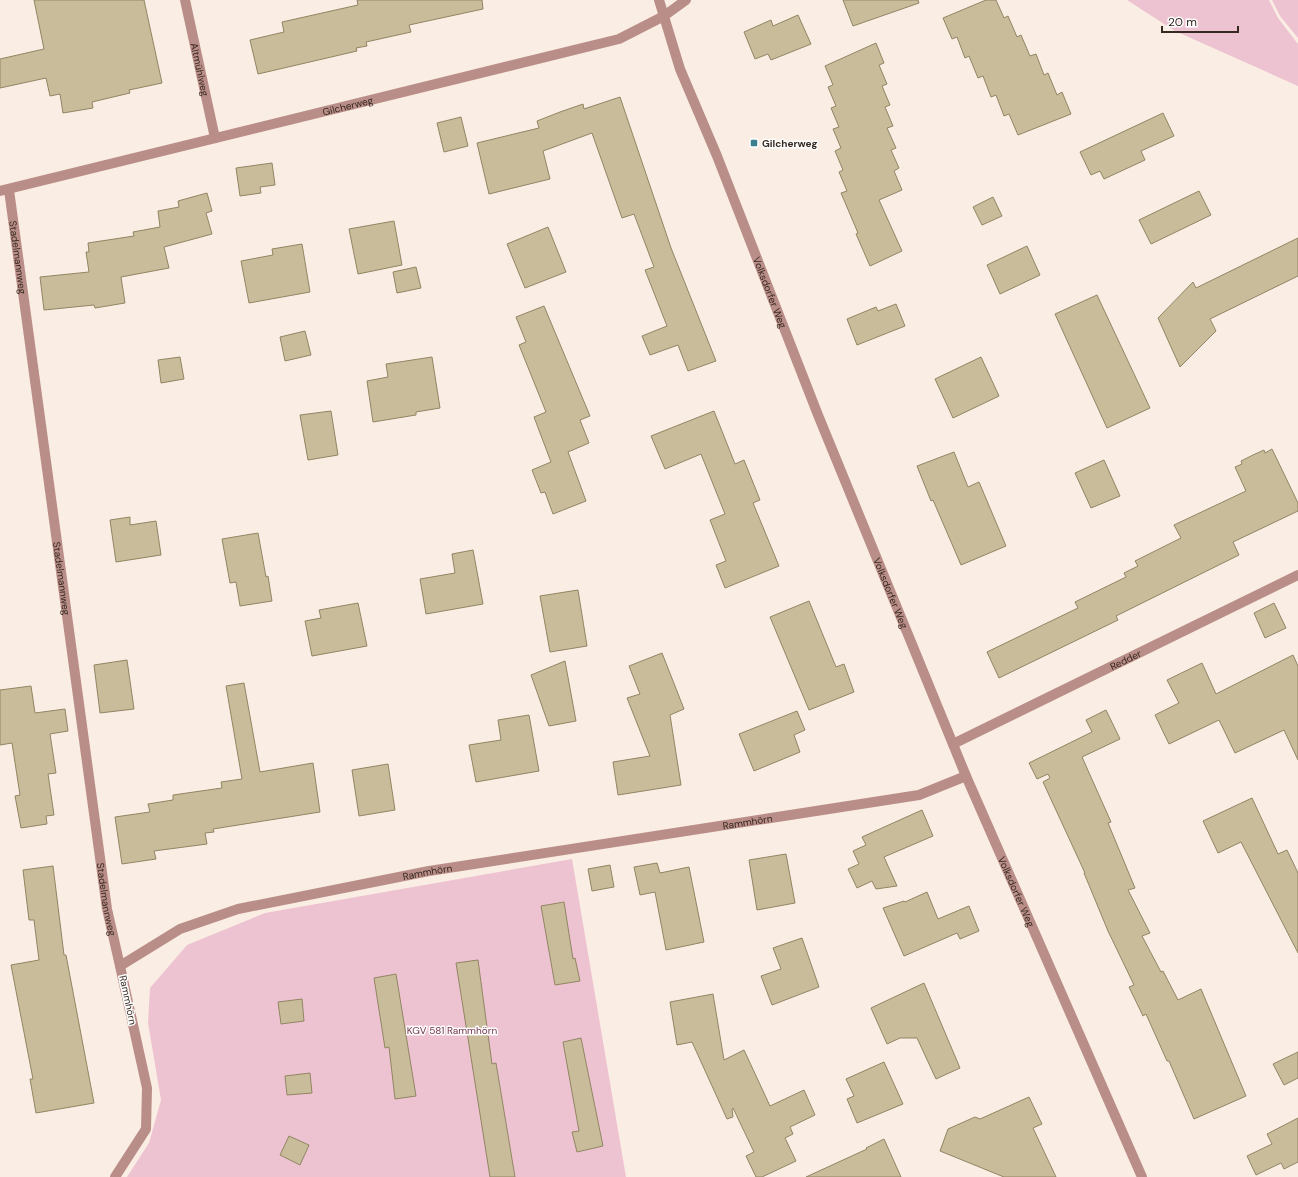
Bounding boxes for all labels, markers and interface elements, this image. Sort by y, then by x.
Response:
scale bar [1162,8,1238,34]
text: 20 m [1168,14,1197,30]
street label: Altmühlweg [188,42,212,98]
street label: Gilcherweg [321,93,375,118]
place label: Gilcherweg [762,137,817,150]
marker: Gilcherweg [749,138,759,148]
street label: Stadelmannweg [7,220,30,295]
street label: Volksdorfer Weg [750,255,790,330]
street label: Stadelmannweg [51,541,73,616]
street label: Volksdorfer Weg [871,556,911,631]
street label: Redder [1108,646,1143,673]
street label: Rammhörn [722,811,774,832]
street label: Volksdorfer Weg [996,854,1038,929]
street label: Rammhörn [401,861,453,883]
street label: Stadelmannweg [94,862,120,937]
street label: Rammhörn [116,974,140,1026]
park label: KGV 581 Rammhörn [407,1024,497,1037]

